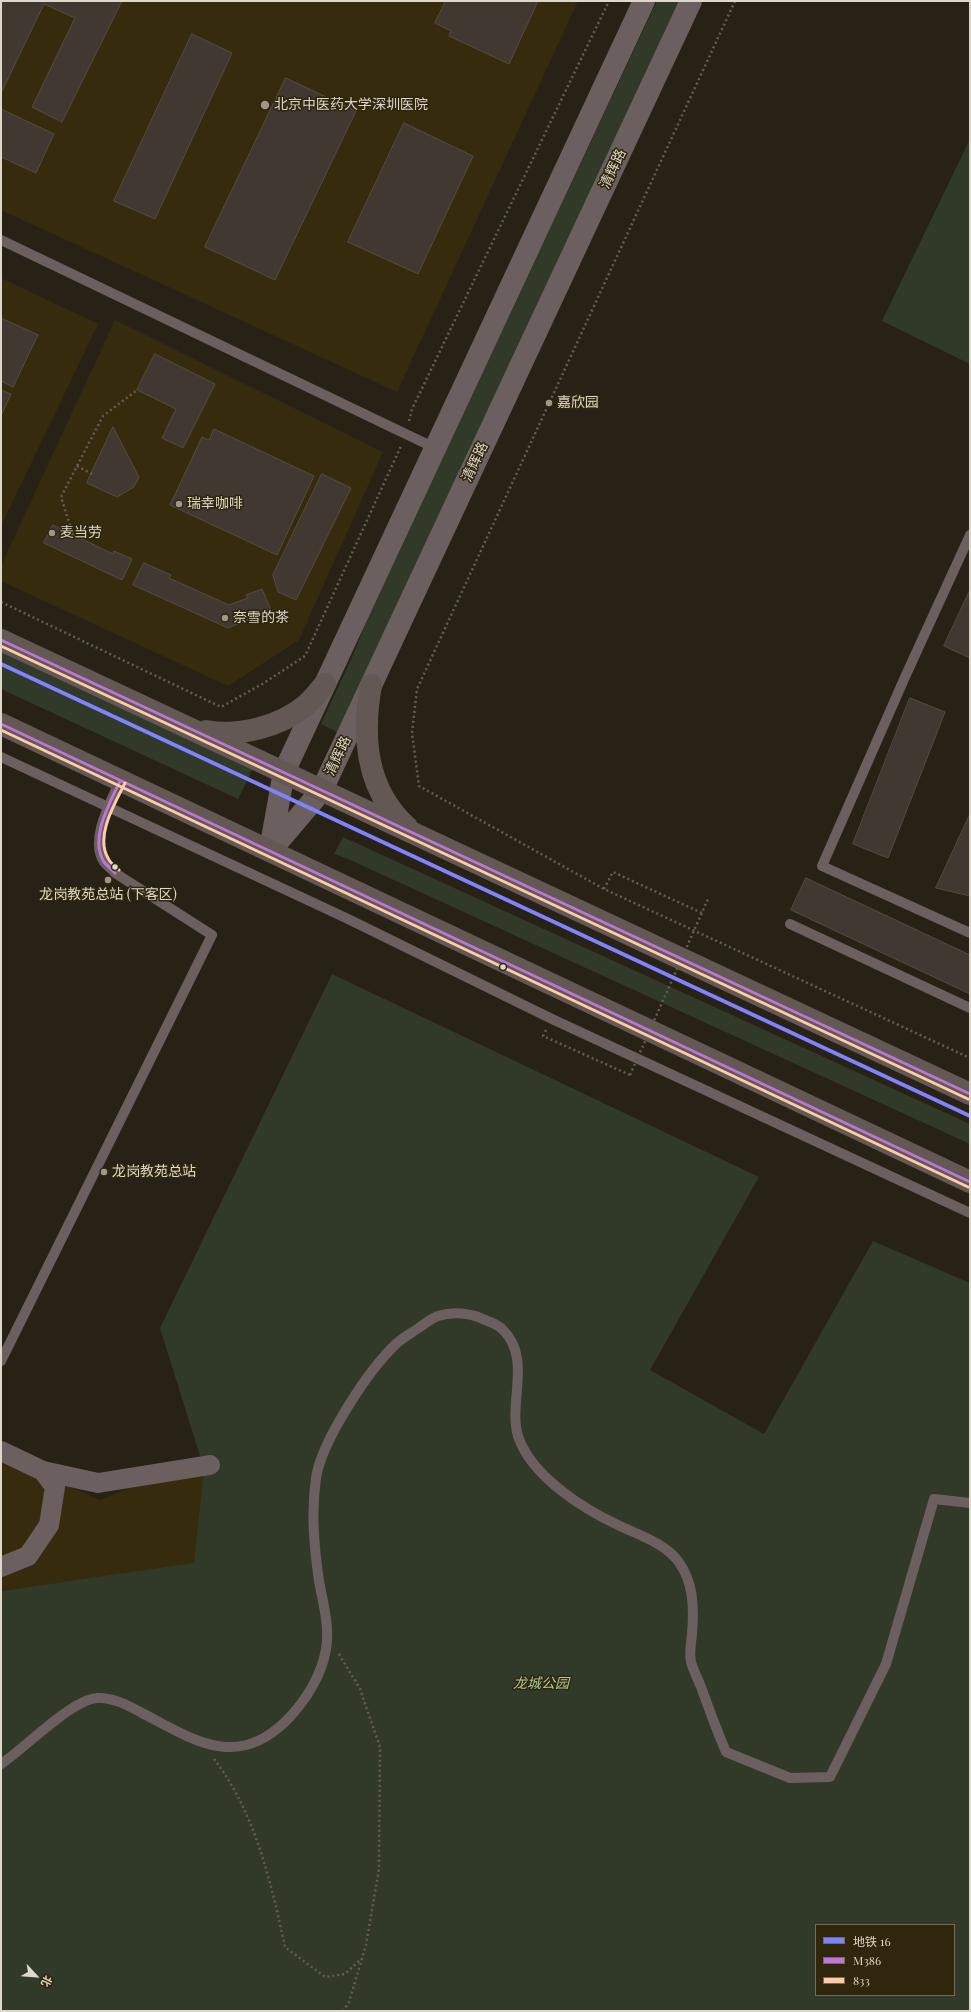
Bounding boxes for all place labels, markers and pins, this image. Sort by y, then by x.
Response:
place label: 北京中医药大学深圳医院 [274,97,428,113]
marker: 北京中医药大学深圳医院 [259,99,271,111]
place label: 嘉欣园 [557,395,599,411]
marker: 嘉欣园 [544,398,554,408]
place label: 瑞幸咖啡 [187,496,243,512]
marker: 瑞幸咖啡 [174,499,184,509]
place label: 麦当劳 [60,525,102,541]
marker: 麦当劳 [47,528,57,538]
place label: 奈雪的茶 [233,610,289,626]
marker: 奈雪的茶 [220,613,230,623]
unlabelled marker [110,862,120,872]
marker: 龙岗教苑总站 (下客区) [103,875,113,885]
place label: 龙岗教苑总站 (下客区) [39,887,177,903]
unlabelled marker [498,962,508,972]
place label: 龙岗教苑总站 [112,1164,196,1180]
marker: 龙岗教苑总站 [99,1167,109,1177]

